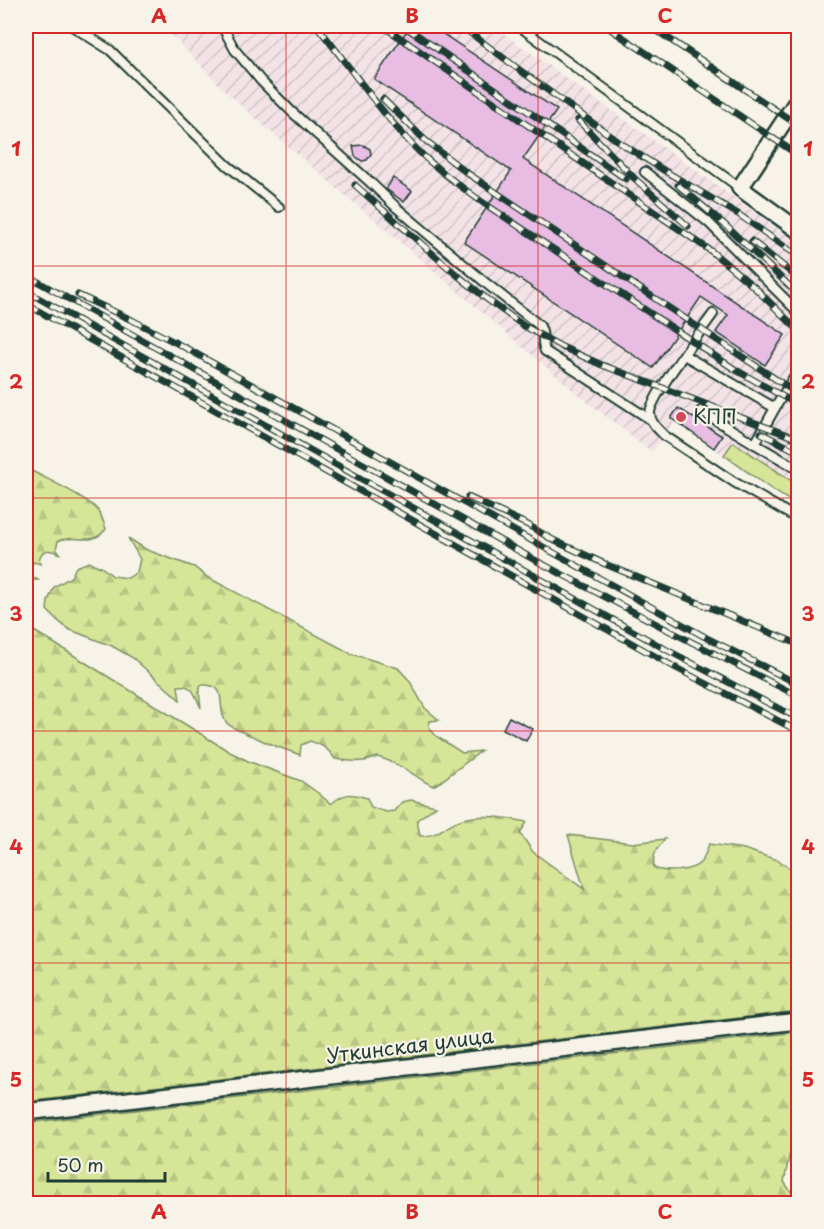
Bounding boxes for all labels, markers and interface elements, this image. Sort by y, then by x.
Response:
text: A [151,0,167,30]
text: B [405,0,419,30]
text: C [657,0,673,30]
text: 1 [11,133,21,163]
text: 1 [803,133,813,163]
text: 2 [9,366,23,396]
text: 2 [801,366,815,396]
place label: КПП [693,401,737,431]
marker: КПП [674,410,688,424]
text: 3 [9,598,23,628]
text: 3 [801,598,815,628]
text: 4 [9,831,23,861]
text: 4 [801,831,815,861]
street label: Уткинская улица [324,1020,496,1070]
text: 5 [10,1064,22,1094]
text: 5 [802,1064,814,1094]
scale bar [48,1145,165,1183]
text: 50 m [57,1151,104,1178]
text: A [151,1196,167,1226]
text: B [405,1196,419,1226]
text: C [657,1196,673,1226]

